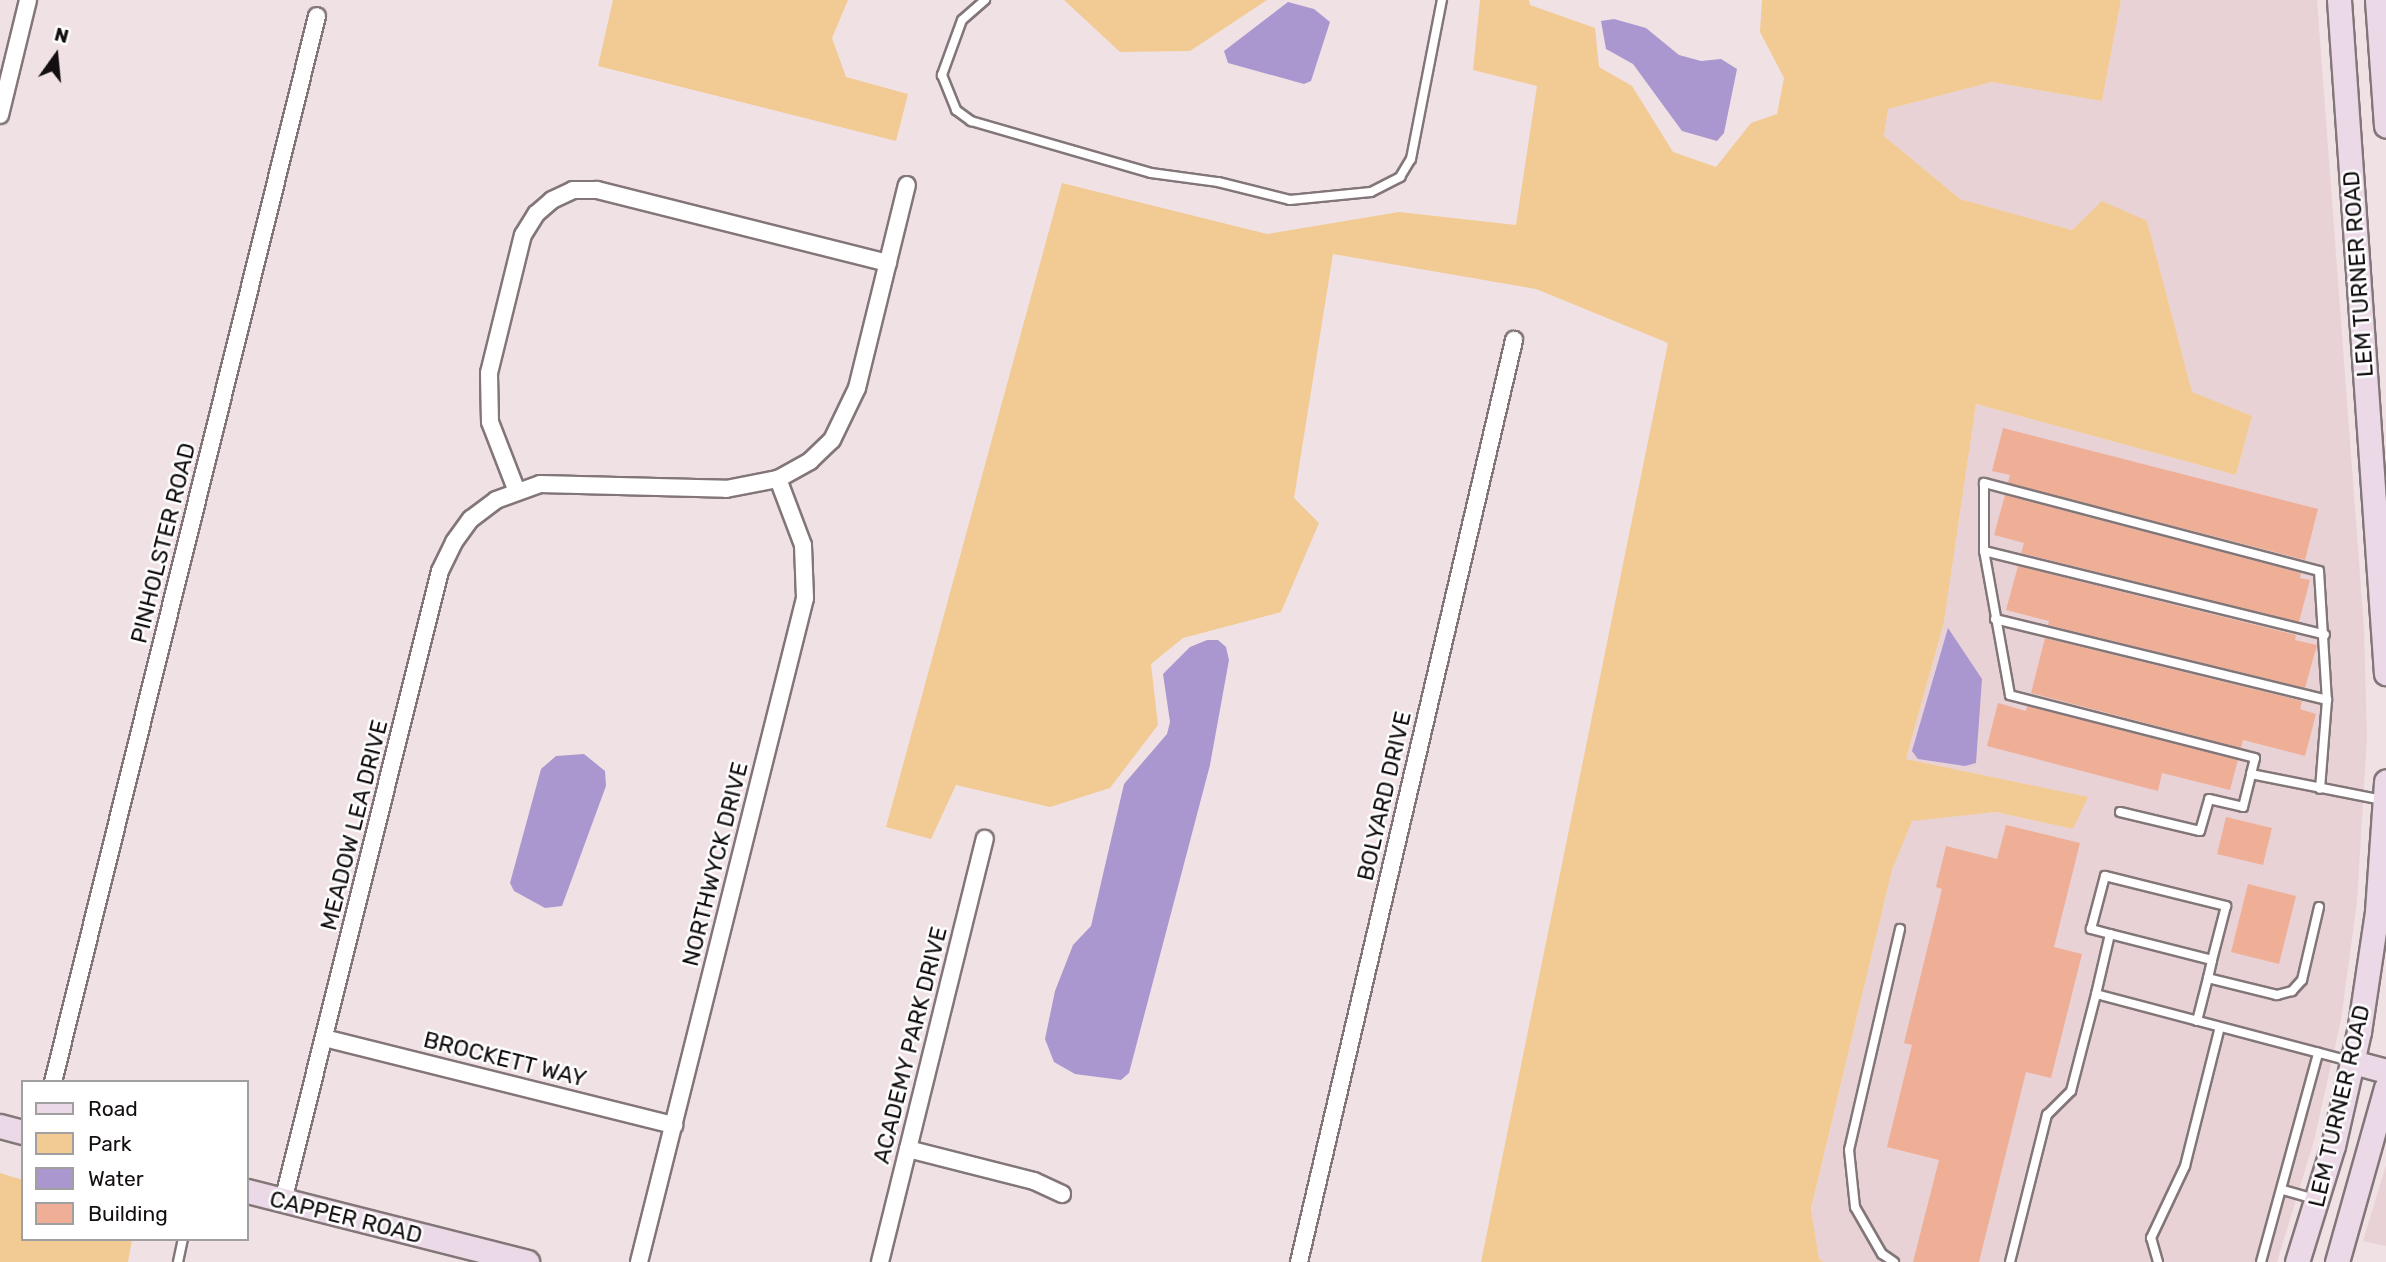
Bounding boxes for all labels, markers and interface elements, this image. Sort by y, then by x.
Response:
north arrow [21,21,91,91]
text: N [52,22,71,48]
street label: LEM TURNER ROAD [2337,170,2379,378]
street label: PINHOLSTER ROAD [125,440,201,646]
street label: BOLYARD DRIVE [1351,709,1417,883]
street label: MEADOW LEA DRIVE [314,716,394,934]
street label: NORTHWYCK DRIVE [676,759,754,969]
street label: ACADEMY PARK DRIVE [867,923,953,1167]
street label: LEM TURNER ROAD [2302,1002,2376,1210]
street label: BROCKETT WAY [420,1025,590,1093]
legend [21,1080,248,1241]
text: Road [88,1096,138,1121]
text: Park [88,1131,132,1156]
text: Water [88,1166,144,1191]
street label: CAPPER ROAD [267,1185,425,1249]
text: Building [88,1201,168,1226]

